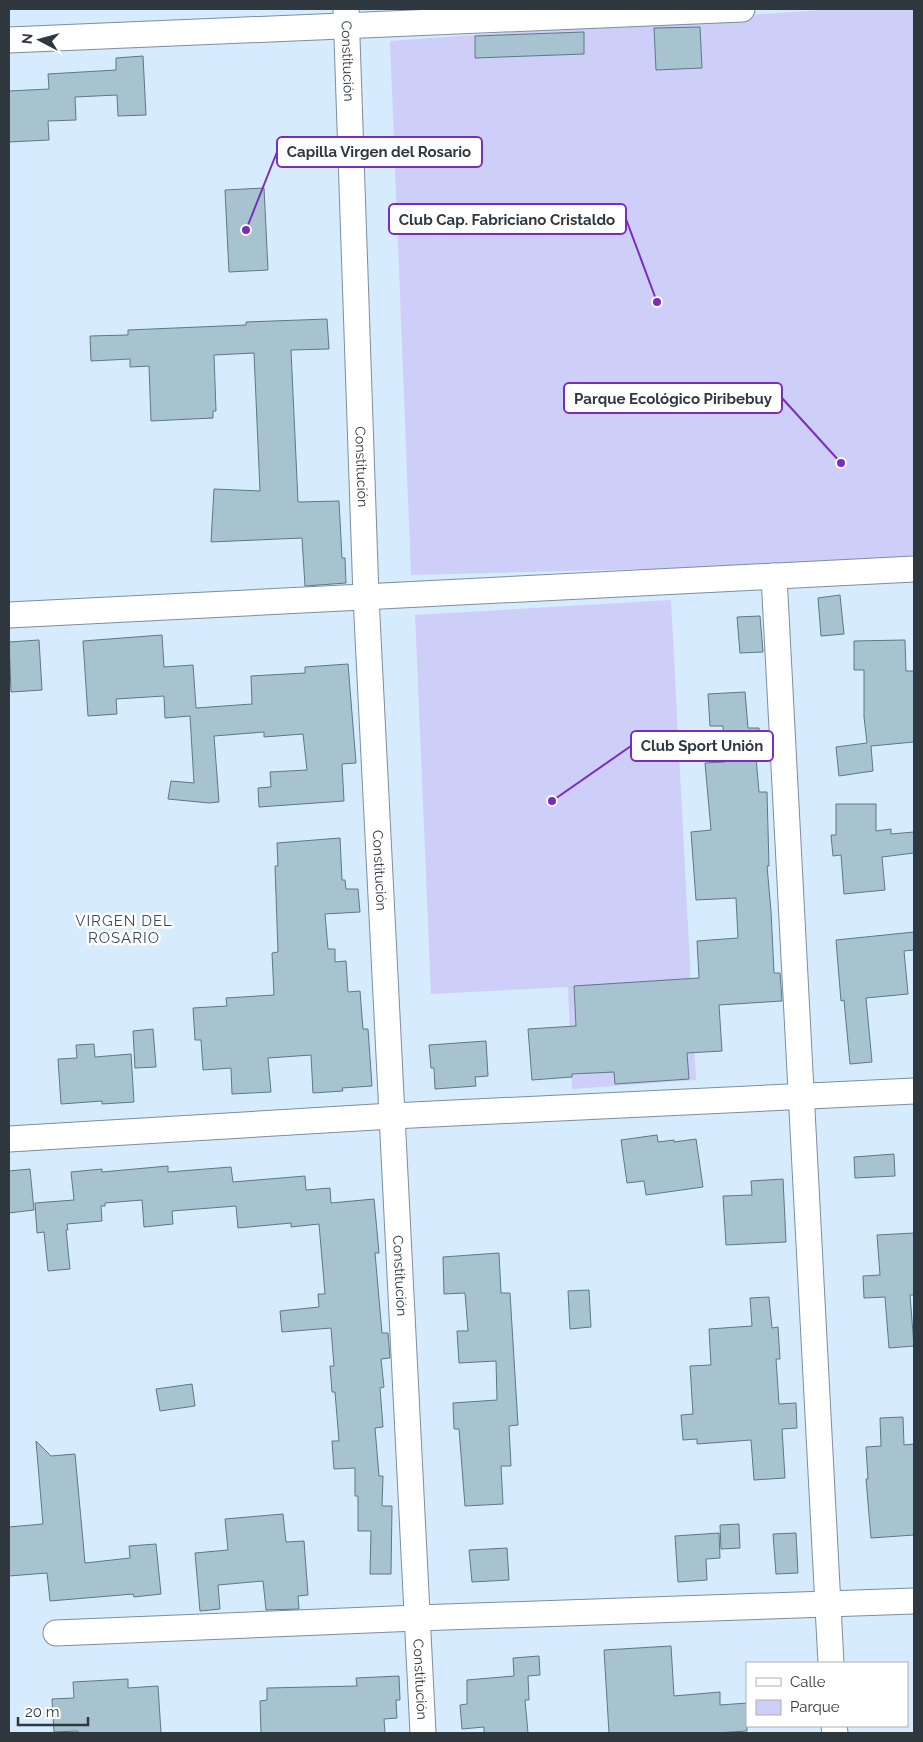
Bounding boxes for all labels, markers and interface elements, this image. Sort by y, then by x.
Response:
north arrow [15,15,65,65]
street label: Constitución [338,20,357,102]
text: N [19,32,36,45]
callout: Capilla Virgen del Rosario [277,137,482,167]
text: Capilla Virgen del Rosario [287,143,471,161]
callout: Club Cap. Fabriciano Cristaldo [389,204,626,234]
text: Club Cap. Fabriciano Cristaldo [399,211,615,229]
callout: Parque Ecológico Piribebuy [564,383,782,413]
text: Parque Ecológico Piribebuy [574,390,773,408]
street label: Constitución [352,426,371,507]
callout: Club Sport Unión [631,731,773,761]
text: Club Sport Unión [641,737,763,755]
street label: Constitución [370,829,390,911]
district label: VIRGEN DEL ROSARIO [75,912,173,947]
street label: Constitución [390,1235,410,1317]
street label: Constitución [410,1638,430,1720]
legend [746,1662,908,1727]
text: Calle [790,1673,826,1691]
scale bar [18,1694,88,1726]
text: Parque [790,1698,840,1716]
text: 20 m [25,1703,60,1721]

